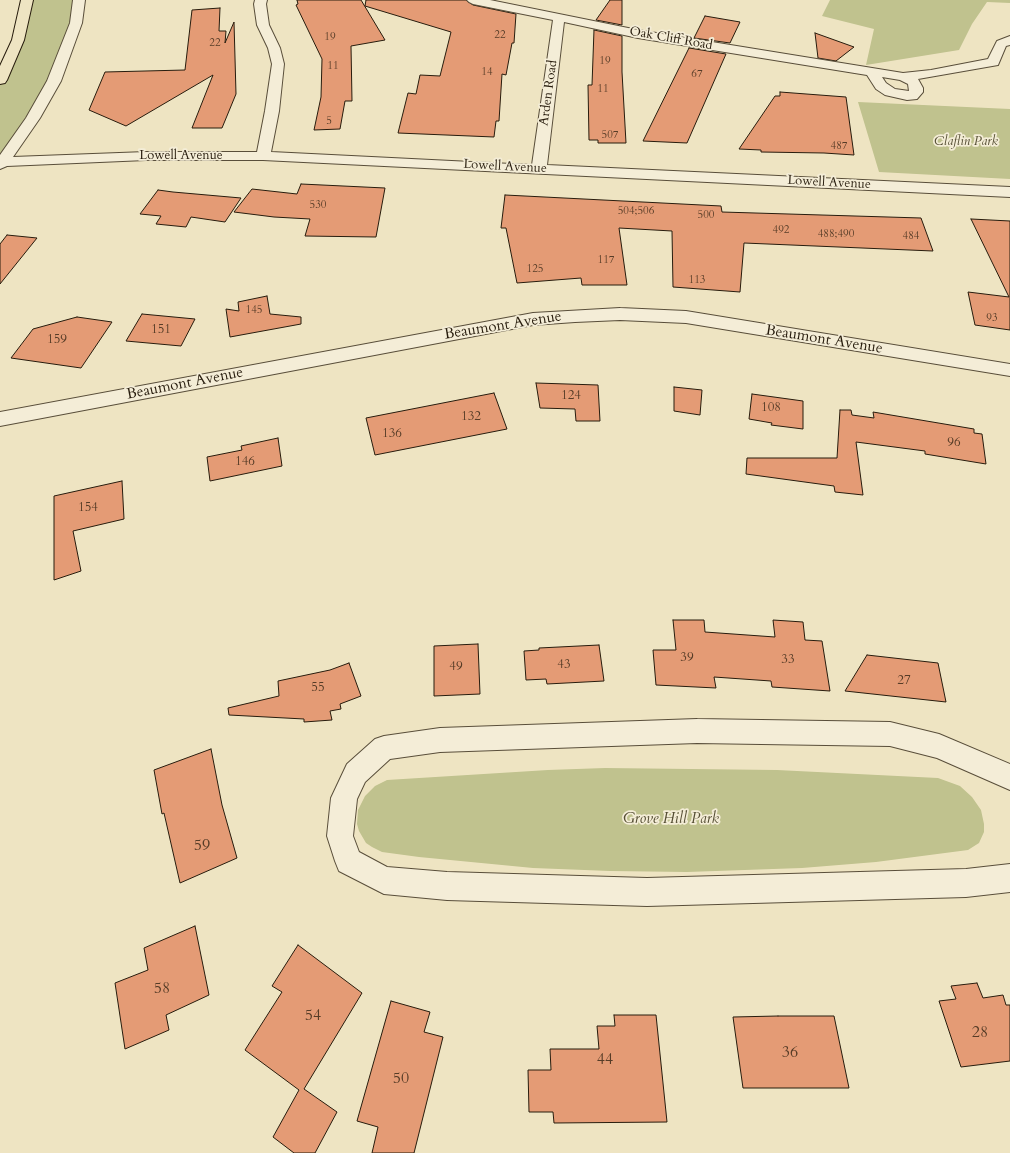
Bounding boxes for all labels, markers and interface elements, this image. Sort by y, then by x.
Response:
street label: Oak Cliff Road [628,24,714,54]
house number: 22 [494,28,506,42]
house number: 19 [324,30,336,44]
house number: 22 [209,36,221,50]
house number: 19 [599,54,611,68]
house number: 11 [327,59,339,73]
street label: Arden Road [537,59,561,127]
house number: 14 [481,65,493,79]
house number: 67 [691,67,703,81]
house number: 11 [597,82,609,96]
house number: 5 [326,114,332,128]
house number: 507 [602,128,618,142]
park label: Claflin Park [934,134,998,150]
house number: 487 [831,139,847,153]
street label: Lowell Avenue [139,148,223,164]
street label: Lowell Avenue [463,157,547,177]
street label: Lowell Avenue [787,173,871,193]
house number: 530 [310,198,326,212]
house number: 504;506 [618,204,654,218]
house number: 500 [698,208,714,222]
house number: 492 [773,223,789,237]
house number: 488;490 [818,227,854,241]
house number: 484 [903,229,919,243]
house number: 117 [598,253,614,267]
house number: 125 [527,262,543,276]
house number: 113 [689,273,705,287]
house number: 145 [246,303,262,317]
street label: Beaumont Avenue [443,308,563,344]
house number: 93 [986,311,998,325]
house number: 151 [151,322,171,338]
street label: Beaumont Avenue [764,322,884,358]
house number: 159 [47,332,67,348]
street label: Beaumont Avenue [125,364,245,404]
house number: 124 [561,388,581,404]
house number: 108 [761,400,781,416]
house number: 132 [461,409,481,425]
house number: 136 [382,426,402,442]
house number: 96 [947,435,961,451]
house number: 146 [235,454,255,470]
house number: 154 [78,500,98,516]
house number: 39 [680,650,694,666]
house number: 33 [781,652,795,668]
house number: 43 [557,657,571,673]
house number: 49 [449,659,463,675]
house number: 27 [897,673,911,689]
house number: 55 [311,680,325,696]
park label: Grove Hill Park [623,811,719,829]
house number: 59 [194,836,210,856]
house number: 58 [154,979,170,999]
house number: 54 [305,1006,321,1026]
house number: 28 [972,1023,988,1043]
house number: 36 [782,1043,798,1063]
house number: 44 [597,1050,613,1070]
house number: 50 [393,1069,409,1089]

